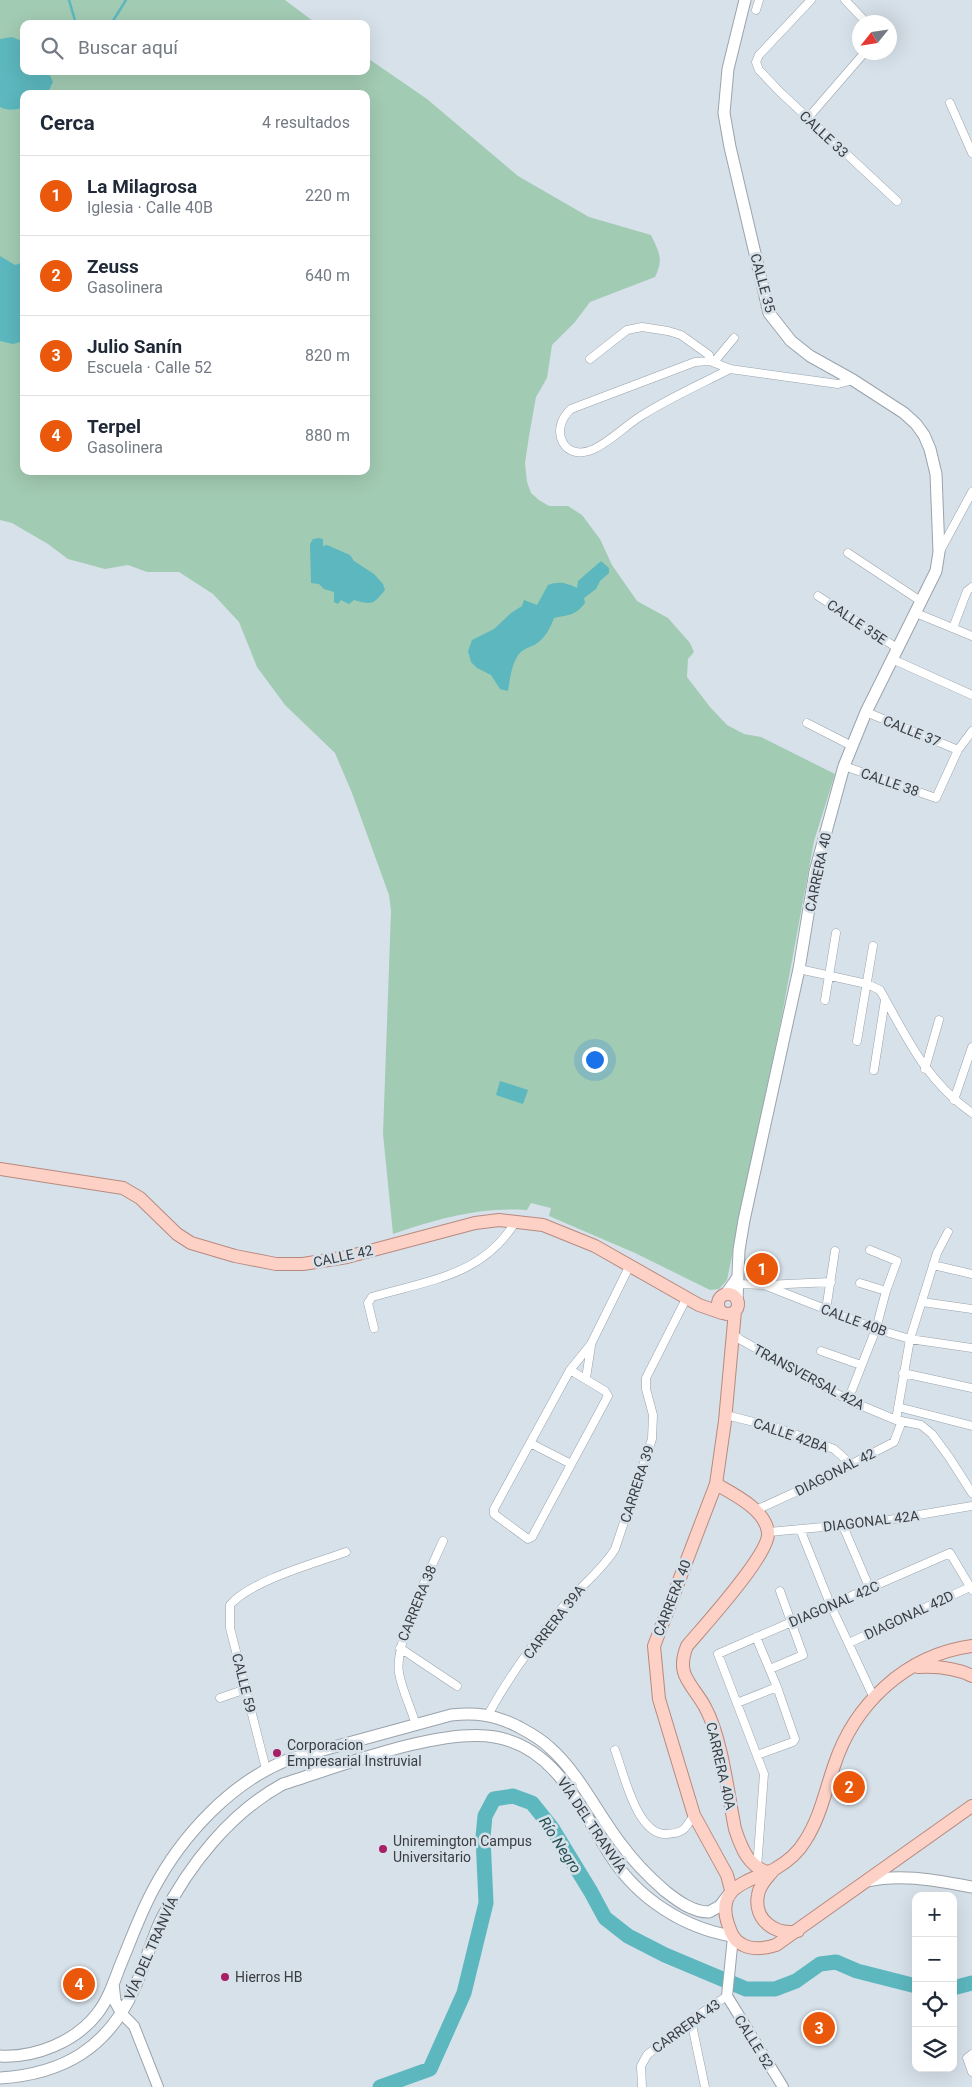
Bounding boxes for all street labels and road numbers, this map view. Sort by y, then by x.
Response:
street label: CALLE 33 [796,108,852,160]
street label: CALLE 35 [747,252,779,314]
street label: CALLE 35E [824,596,890,648]
street label: CALLE 37 [881,712,943,750]
street label: CALLE 38 [859,765,921,799]
street label: CARRERA 40 [802,831,834,913]
street label: CALLE 42 [312,1242,374,1270]
street label: CALLE 40B [819,1301,889,1339]
street label: TRANSVERSAL 42A [751,1341,867,1413]
street label: CALLE 42BA [751,1415,831,1455]
street label: CARRERA 39 [617,1443,657,1525]
street label: DIAGONAL 42 [792,1445,878,1499]
street label: DIAGONAL 42A [822,1507,920,1535]
street label: CARRERA 40 [650,1557,694,1638]
street label: CARRERA 38 [395,1563,440,1643]
street label: DIAGONAL 42C [786,1578,882,1630]
street label: CARRERA 39A [520,1582,588,1662]
street label: DIAGONAL 42D [862,1587,956,1643]
street label: CALLE 59 [229,1652,259,1714]
street label: CARRERA 40A [703,1721,739,1811]
street label: VÍA DEL TRANVÍA [554,1774,631,1876]
street label: VÍA DEL TRANVÍA [120,1893,181,2002]
street label: CARRERA 43 [649,1996,723,2056]
street label: CALLE 52 [731,2012,777,2072]

